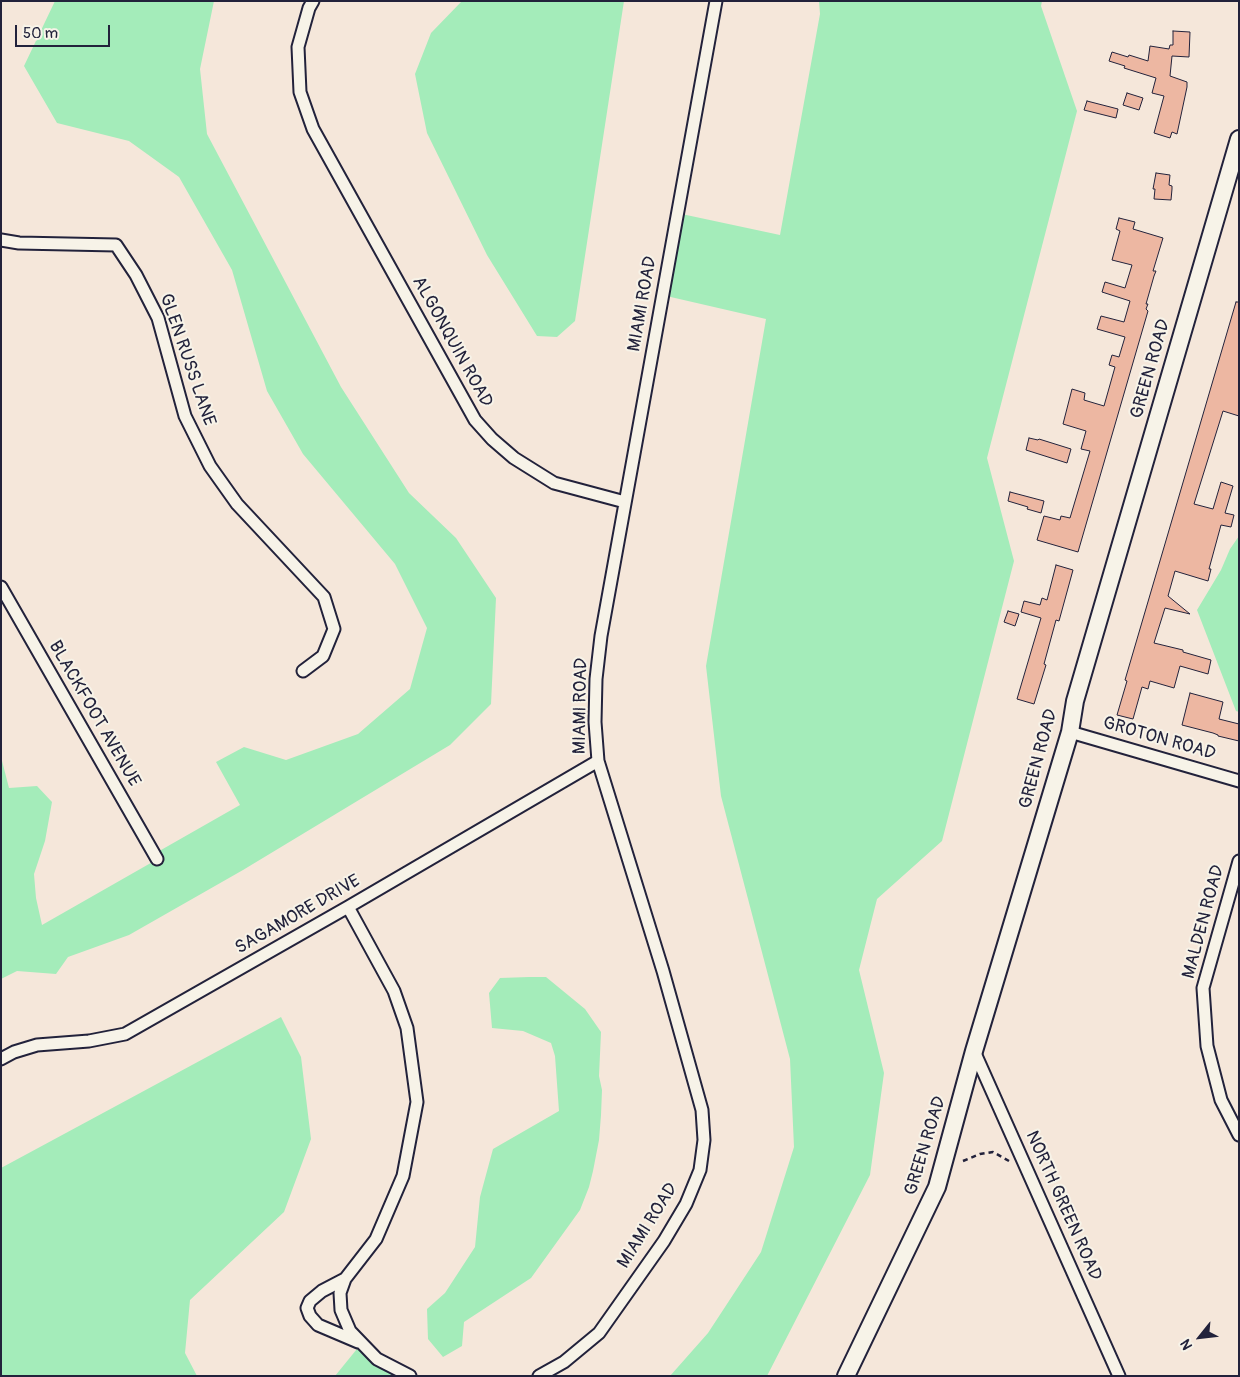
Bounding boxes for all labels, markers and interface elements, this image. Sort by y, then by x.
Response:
scale bar [18,15,112,47]
text: 50 m [23,24,58,43]
street label: MIAMI ROAD [624,255,662,353]
street label: ALGONQUIN ROAD [407,273,497,411]
street label: GLEN RUSS LANE [154,291,220,429]
street label: GREEN ROAD [1127,317,1175,421]
street label: BLACKFOOT AVENUE [43,637,145,791]
street label: MIAMI ROAD [569,658,593,754]
street label: GREEN ROAD [1015,707,1063,811]
street label: GROTON ROAD [1100,713,1218,765]
street label: MALDEN ROAD [1178,863,1230,981]
street label: SAGAMORE DRIVE [232,870,364,960]
street label: GREEN ROAD [901,1094,951,1198]
street label: NORTH GREEN ROAD [1020,1128,1106,1284]
street label: MIAMI ROAD [613,1179,683,1273]
north arrow [1175,1312,1225,1362]
text: N [1177,1336,1196,1353]

